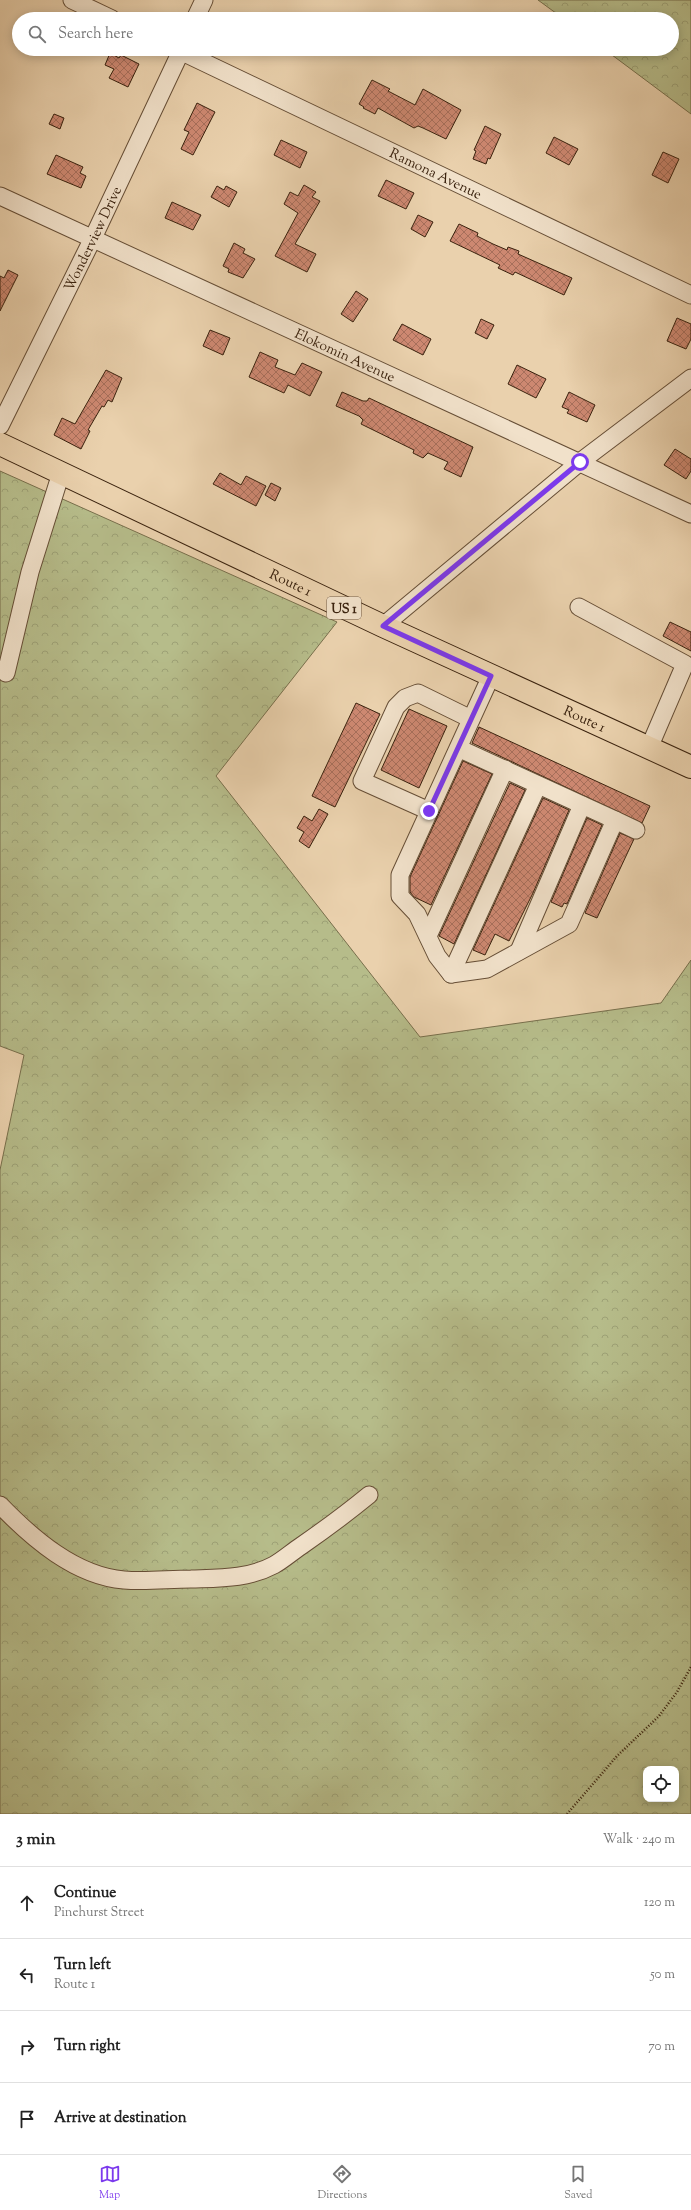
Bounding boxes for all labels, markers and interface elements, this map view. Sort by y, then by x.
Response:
search box [12,12,679,56]
icon: search [26,23,48,45]
text: Search here [58,24,133,45]
street label: Ramona Avenue [385,144,485,206]
street label: Wonderview Drive [60,184,128,295]
street label: Elokomin Avenue [291,325,398,388]
route start [571,453,589,471]
street label: Route 1 [266,565,315,603]
road number: US 1 [327,597,361,619]
street label: Route 1 [560,702,609,739]
route end [420,802,438,820]
map controls [643,1766,679,1802]
button: locate [643,1766,679,1802]
text: 3 min [16,1828,55,1852]
text: Walk · 240 m [603,1831,675,1849]
text: Continue [54,1883,116,1904]
icon: ahead [16,1892,38,1914]
text: 120 m [644,1894,675,1912]
text: Pinehurst Street [54,1904,144,1922]
text: Turn left [54,1955,111,1976]
icon: left [16,1964,38,1986]
text: 50 m [650,1966,675,1984]
text: Route 1 [54,1976,95,1994]
icon: right [16,2036,38,2058]
text: Turn right [54,2036,120,2057]
text: 70 m [648,2038,675,2056]
icon: arrive [16,2108,38,2130]
text: Arrive at destination [54,2108,187,2129]
tab: Map [99,2163,121,2203]
tab: Directions [318,2163,367,2203]
tab: Saved [564,2163,592,2203]

